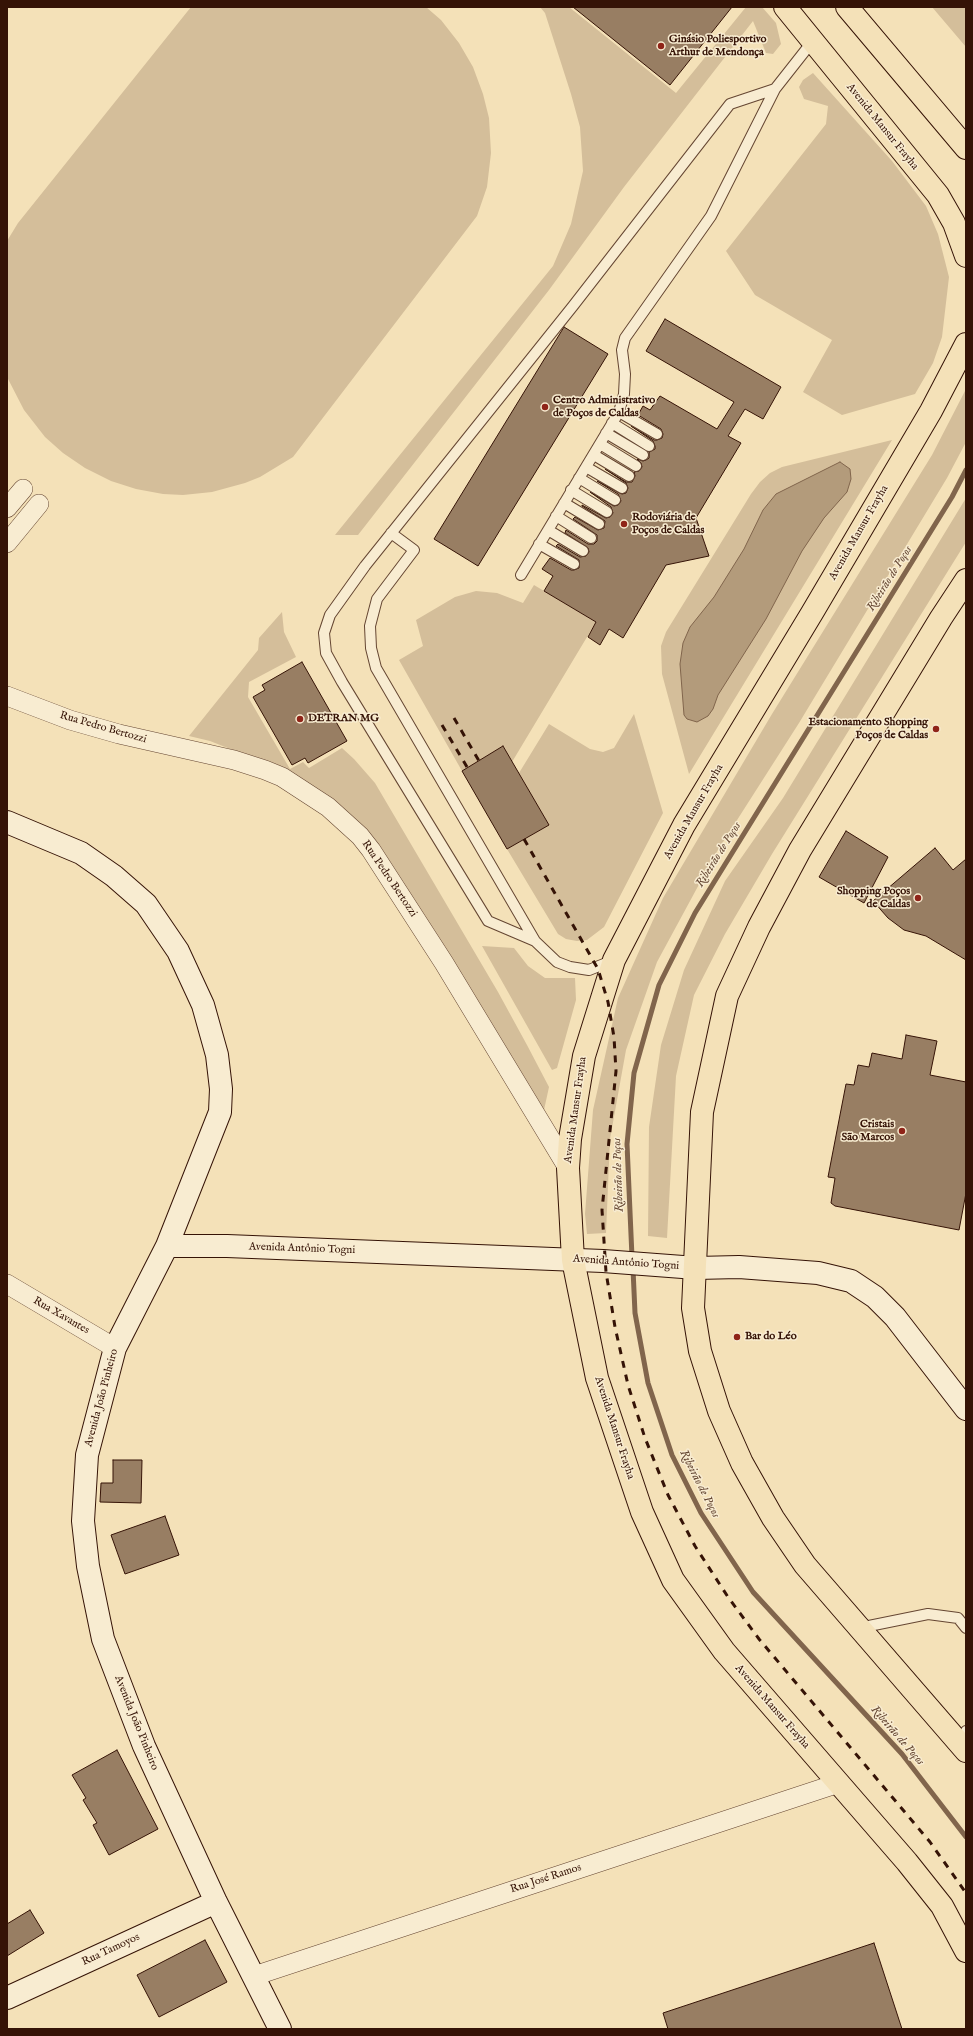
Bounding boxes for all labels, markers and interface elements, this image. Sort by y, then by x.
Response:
place label: Ginásio Poliesportivo Arthur de Mendonça [669,33,767,59]
marker: Ginásio Poliesportivo Arthur de Mendonça [656,41,666,51]
street label: Avenida Mansur Frayha [843,81,921,173]
place label: Centro Administrativo de Poços de Caldas [553,394,655,420]
marker: Centro Administrativo de Poços de Caldas [540,402,550,412]
street label: Avenida Mansur Frayha [826,483,892,583]
place label: Rodoviária de Poços de Caldas [632,511,704,537]
marker: Rodoviária de Poços de Caldas [619,519,629,529]
water label: Ribeirão de Poços [864,544,916,614]
street label: Rua Pedro Bertozzi [58,709,148,747]
place label: DETRAN MG [308,712,379,726]
marker: DETRAN MG [295,714,305,724]
place label: Estacionamento Shopping Poços de Caldas [808,716,928,742]
marker: Estacionamento Shopping Poços de Caldas [931,724,941,734]
street label: Avenida Mansur Frayha [661,762,727,862]
water label: Ribeirão de Poços [693,820,745,890]
street label: Rua Pedro Bertozzi [358,838,420,920]
place label: Shopping Poços de Caldas [837,885,910,911]
marker: Shopping Poços de Caldas [913,893,923,903]
street label: Avenida Mansur Frayha [562,1056,590,1164]
place label: Cristais São Marcos [842,1118,894,1144]
marker: Cristais São Marcos [897,1126,907,1136]
water label: Ribeirão de Poços [611,1138,627,1212]
street label: Avenida Antônio Togni [249,1241,355,1257]
street label: Avenida Antônio Togni [572,1253,680,1273]
street label: Rua Xavantes [30,1295,92,1337]
place label: Bar do Léo [745,1330,797,1344]
marker: Bar do Léo [732,1332,742,1342]
street label: Avenida João Pinheiro [83,1348,121,1448]
street label: Avenida Mansur Frayha [591,1375,637,1481]
water label: Ribeirão de Poços [676,1448,722,1520]
street label: Avenida Mansur Frayha [732,1662,812,1752]
street label: Avenida João Pinheiro [111,1674,161,1772]
water label: Ribeirão de Poços [867,1703,927,1769]
street label: Rua José Ramos [509,1861,583,1897]
street label: Rua Tamoyos [80,1931,142,1969]

